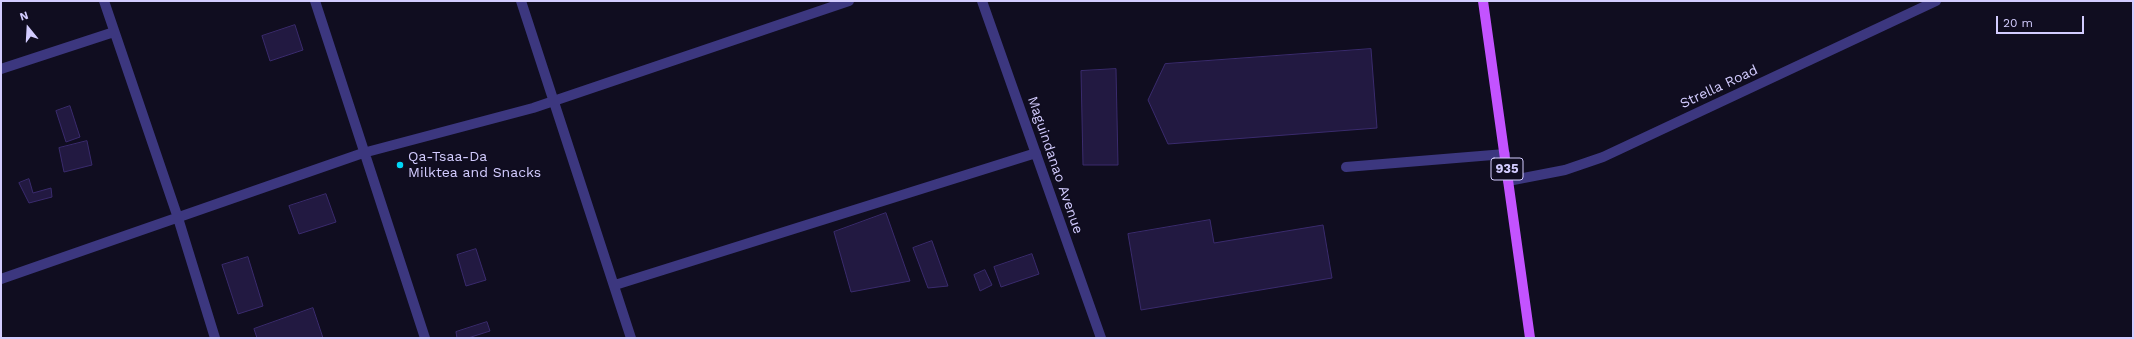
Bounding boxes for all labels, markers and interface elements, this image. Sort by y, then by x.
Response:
north arrow [8,8,48,48]
scale bar [1998,8,2086,34]
text: N [18,9,30,24]
text: 20 m [2003,16,2033,30]
street label: Strella Road [1677,62,1761,112]
street label: Maguindanao Avenue [1024,94,1086,236]
place label: Qa-Tsaa-Da Milktea and Snacks [408,149,541,182]
road number: 935 [1491,158,1523,180]
marker: Qa-Tsaa-Da Milktea and Snacks [395,160,405,170]

